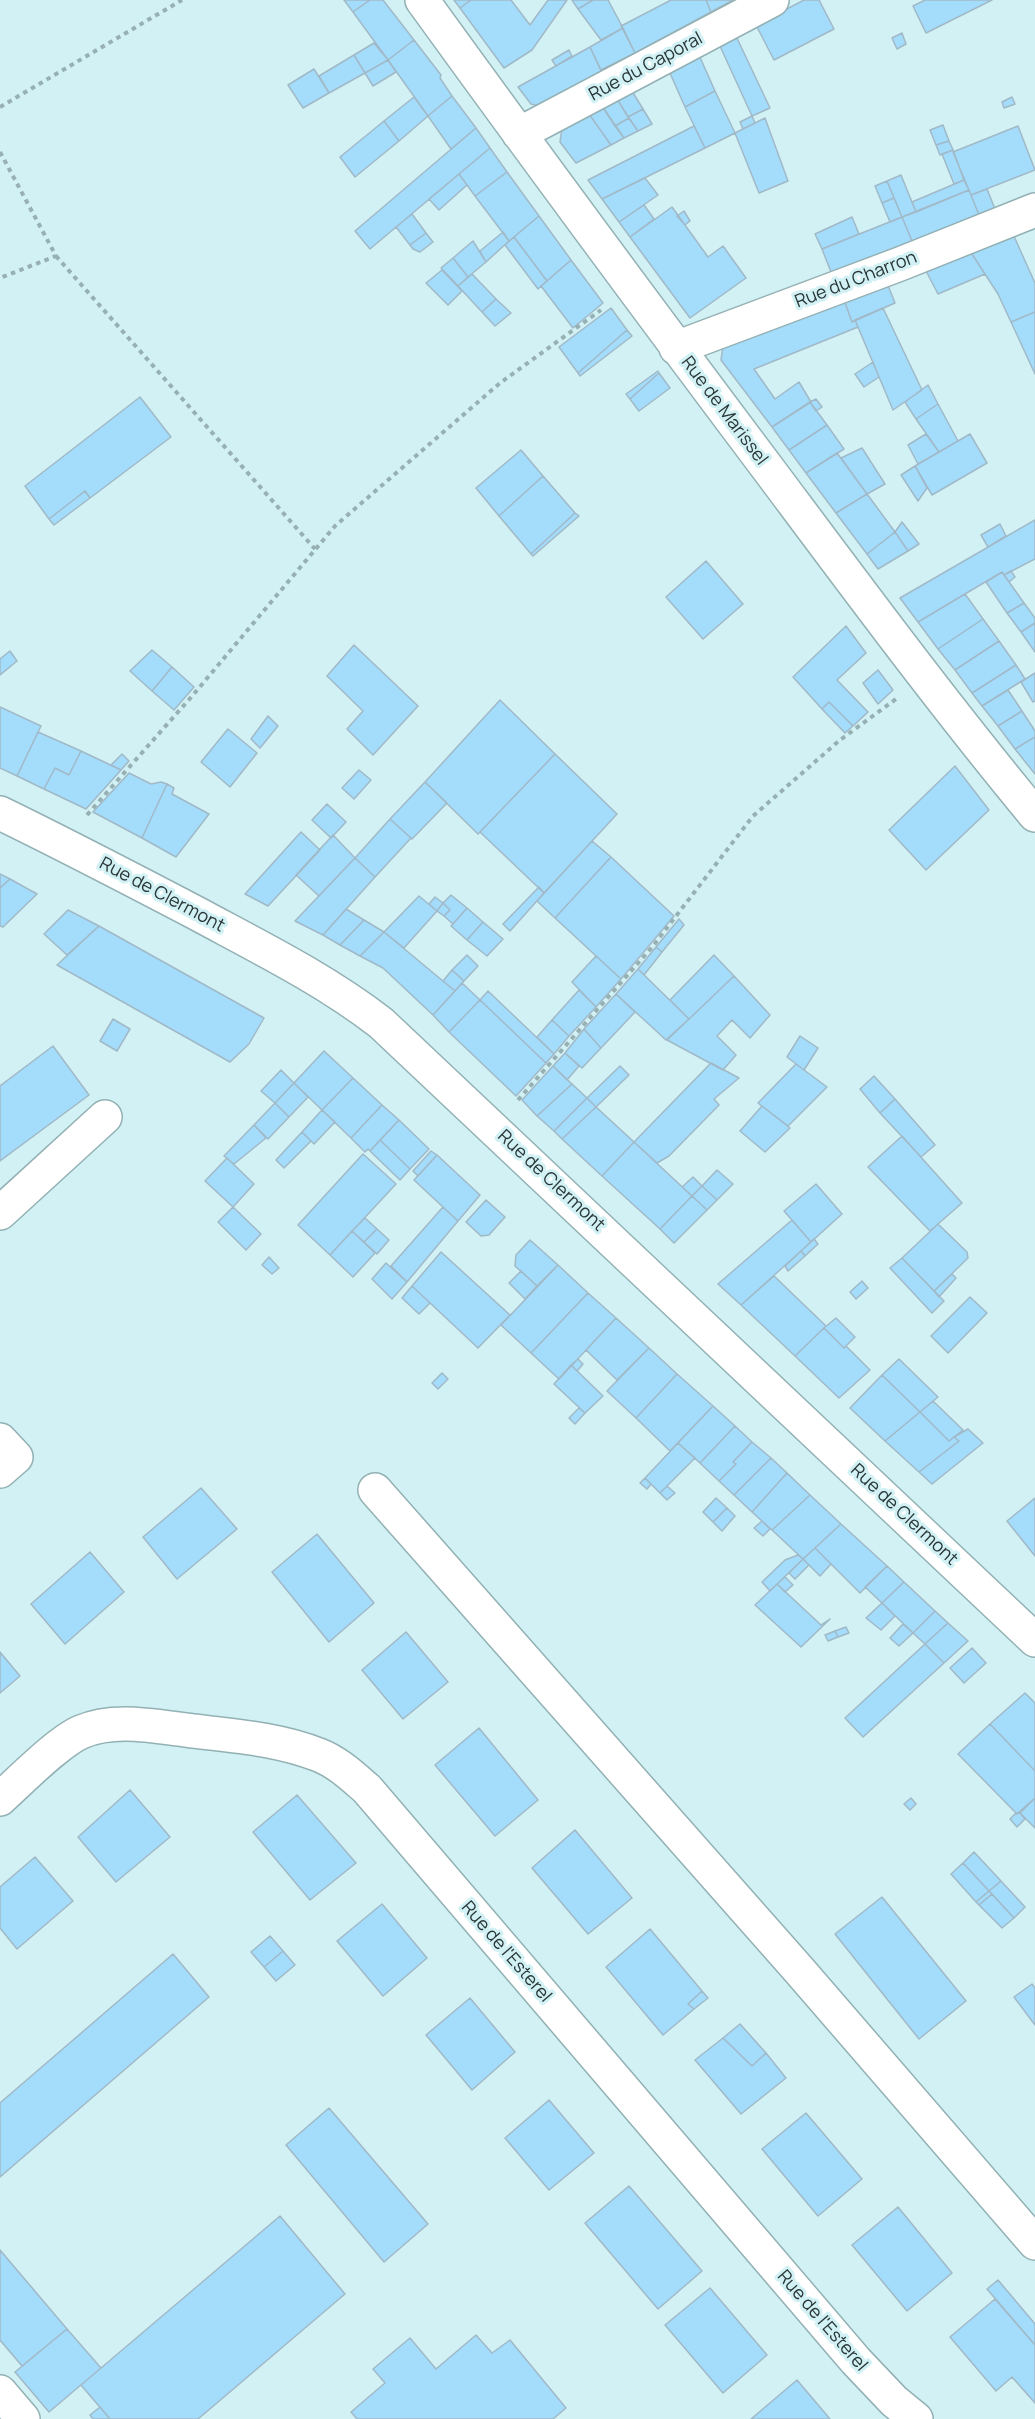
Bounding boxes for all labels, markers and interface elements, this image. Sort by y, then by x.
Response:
street label: Rue du Caporal [585,28,707,106]
street label: Rue du Charron [792,247,920,313]
street label: Rue de Marissel [676,352,772,470]
street label: Rue de Clermont [96,853,228,937]
street label: Rue de Clermont [493,1126,609,1236]
street label: Rue de Clermont [846,1460,962,1570]
street label: Rue de l'Esterel [456,1897,556,2007]
street label: Rue de l'Esterel [772,2266,872,2376]

